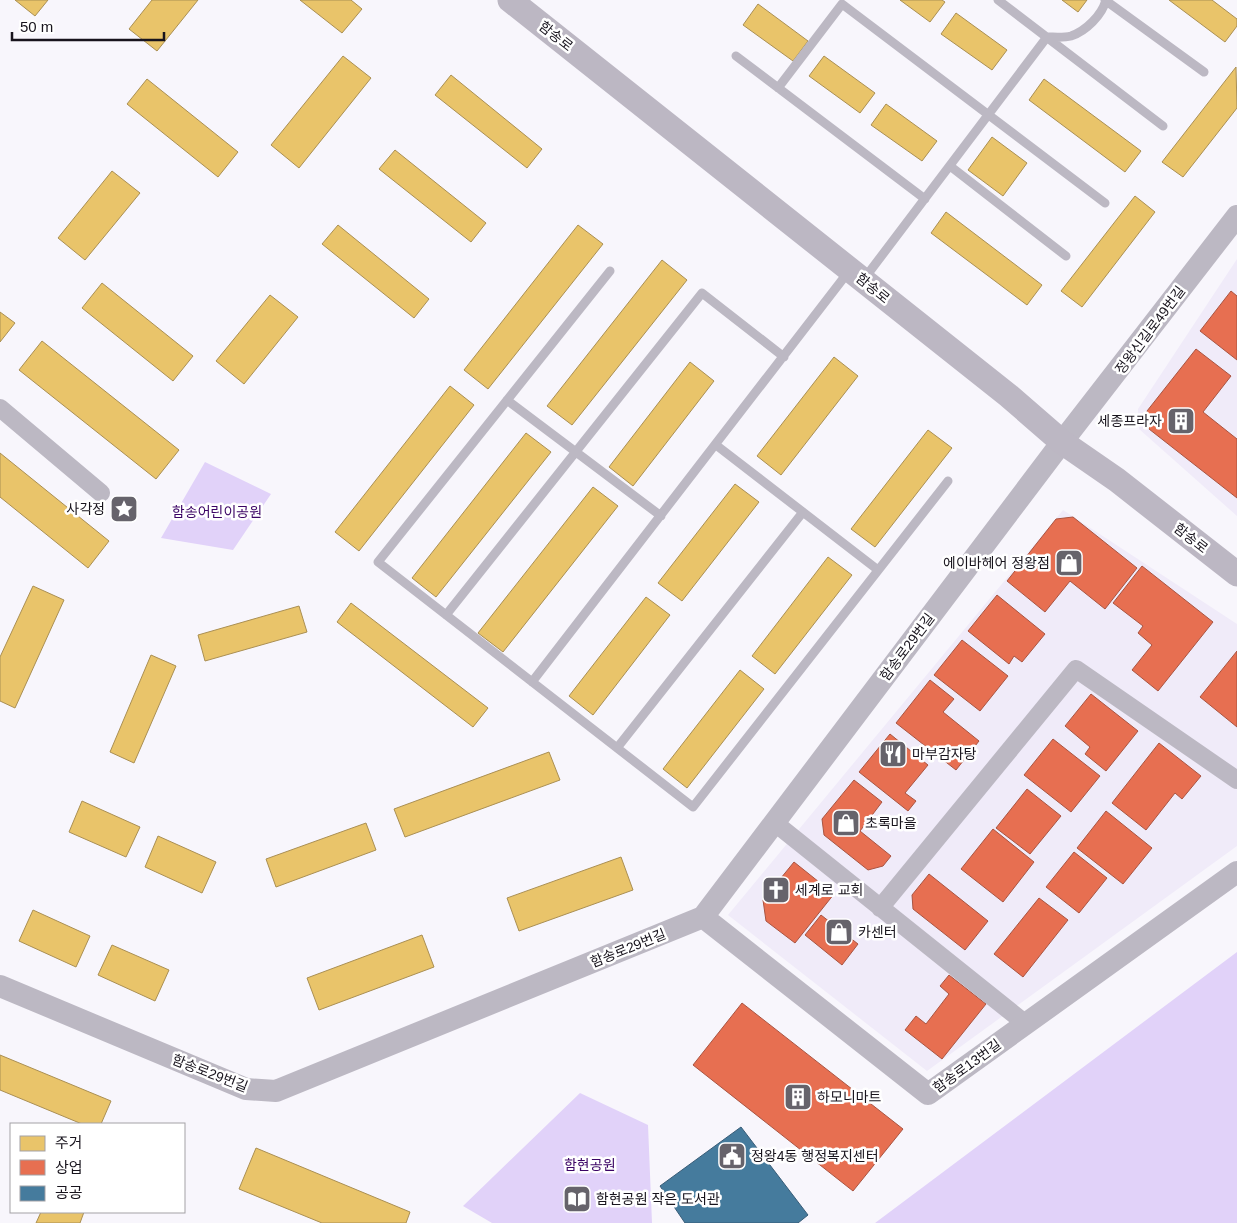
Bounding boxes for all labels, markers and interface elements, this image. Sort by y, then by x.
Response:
scale bar [12,10,165,42]
text: 50 m [20,18,53,35]
street label: 함송로 [536,18,576,54]
street label: 함송로 [853,270,893,306]
street label: 정왕신길로49번길 [1112,283,1188,377]
building icon: 세종프라자 [1166,406,1196,436]
place label: 세종프라자 [1098,413,1162,429]
place icon: 사각정 [109,494,139,524]
place label: 사각정 [66,501,105,517]
park label: 함송어린이공원 [172,504,262,520]
street label: 함송로 [1171,520,1211,556]
shop icon: 에이바헤어 정왕점 [1054,548,1084,578]
place label: 에이바헤어 정왕점 [943,555,1050,571]
street label: 함송로29번길 [877,610,937,684]
restaurant icon: 마부감자탕 [878,739,908,769]
place label: 마부감자탕 [912,746,977,762]
shop icon: 초록마을 [831,808,861,838]
place label: 초록마을 [865,815,917,831]
church icon: 세계로 교회 [761,875,791,905]
place label: 세계로 교회 [795,882,863,898]
shop icon: 카센터 [824,917,854,947]
place label: 카센터 [858,924,897,940]
street label: 함송로29번길 [588,926,668,970]
street label: 함송로13번길 [930,1036,1004,1096]
street label: 함송로29번길 [170,1051,250,1095]
building icon: 하모니마트 [783,1082,813,1112]
place label: 하모니마트 [817,1089,882,1105]
legend [10,1123,185,1213]
text: 주거 [55,1134,83,1151]
public building icon: 정왕4동 행정복지센터 [717,1141,747,1171]
place label: 정왕4동 행정복지센터 [751,1148,879,1164]
park label: 함현공원 [564,1157,616,1173]
text: 상업 [55,1159,83,1176]
text: 공공 [55,1184,83,1201]
library icon: 함현공원 작은 도서관 [562,1184,592,1214]
place label: 함현공원 작은 도서관 [596,1191,720,1207]

